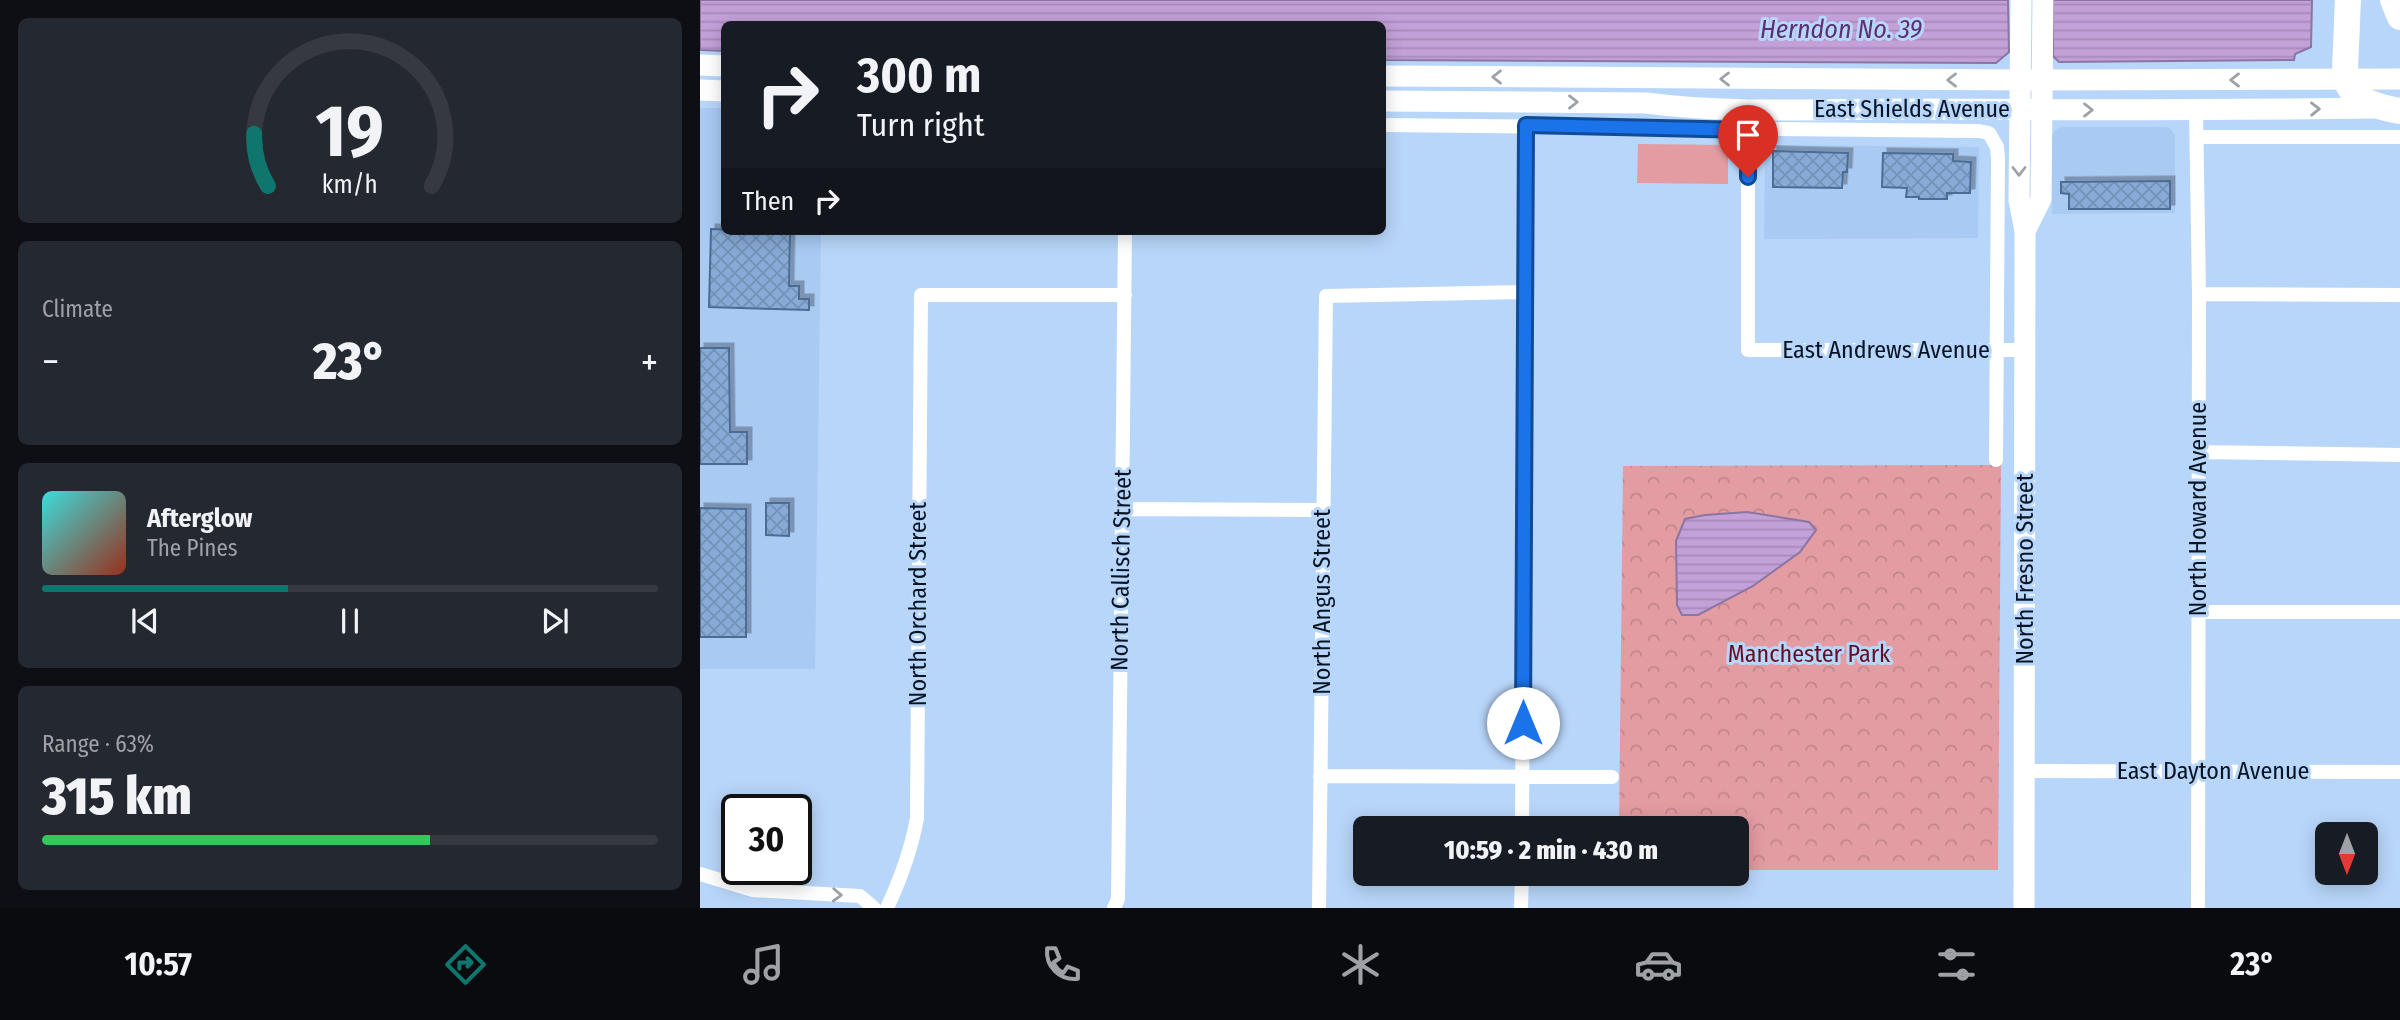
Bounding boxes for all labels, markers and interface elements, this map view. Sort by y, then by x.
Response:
water label: Herndon No. 39 [1760,14,1922,45]
text: 300 m [857,46,981,105]
icon: right [742,49,833,140]
one-way arrow [1491,69,1502,85]
one-way arrow [1719,71,1729,87]
one-way arrow [1946,72,1957,88]
one-way arrow [2229,72,2240,87]
text: 19 [316,89,384,176]
one-way arrow [1568,94,1579,110]
street label: East Shields Avenue [1814,95,2010,123]
one-way arrow [2310,101,2321,116]
one-way arrow [2083,102,2094,118]
pin [1718,105,1778,177]
text: Turn right [857,106,984,144]
icon: arrive [1729,116,1767,154]
one-way arrow [2011,166,2027,176]
text: km/h [322,170,378,200]
icon: right [808,182,846,220]
text: Then [742,186,794,217]
text: Climate [42,295,113,323]
text: 23° [313,330,387,393]
street label: East Andrews Avenue [1782,336,1990,364]
text: − [42,339,59,385]
text: + [641,339,658,385]
street label: North Howard Avenue [2184,402,2212,616]
street label: North Callisch Street [1105,469,1137,671]
street label: North Fresno Street [2011,473,2039,665]
street label: North Orchard Street [904,502,932,706]
text: Afterglow [147,503,252,534]
street label: North Angus Street [1308,509,1336,695]
text: The Pines [147,534,238,562]
icon: previous [126,602,164,640]
icon: pause [331,602,369,640]
icon: next [536,602,574,640]
park label: Manchester Park [1728,640,1891,668]
position arrow [1486,686,1560,760]
text: Range · 63% [42,730,154,758]
street label: East Dayton Avenue [2117,757,2309,785]
text: 315 km [42,765,192,828]
speed limit sign: 30 [721,794,812,885]
north arrow [2315,822,2378,886]
map controls [2315,822,2378,885]
text: 10:59 · 2 min · 430 m [1444,835,1658,866]
one-way arrow [832,887,843,902]
icon: directions [441,940,490,989]
icon: music [739,940,788,989]
icon: phone [1037,940,1086,989]
icon: climate [1336,940,1385,989]
icon: car [1634,940,1683,989]
icon: filters [1932,940,1981,989]
text: 10:57 [125,945,192,983]
text: 23° [2230,945,2275,983]

